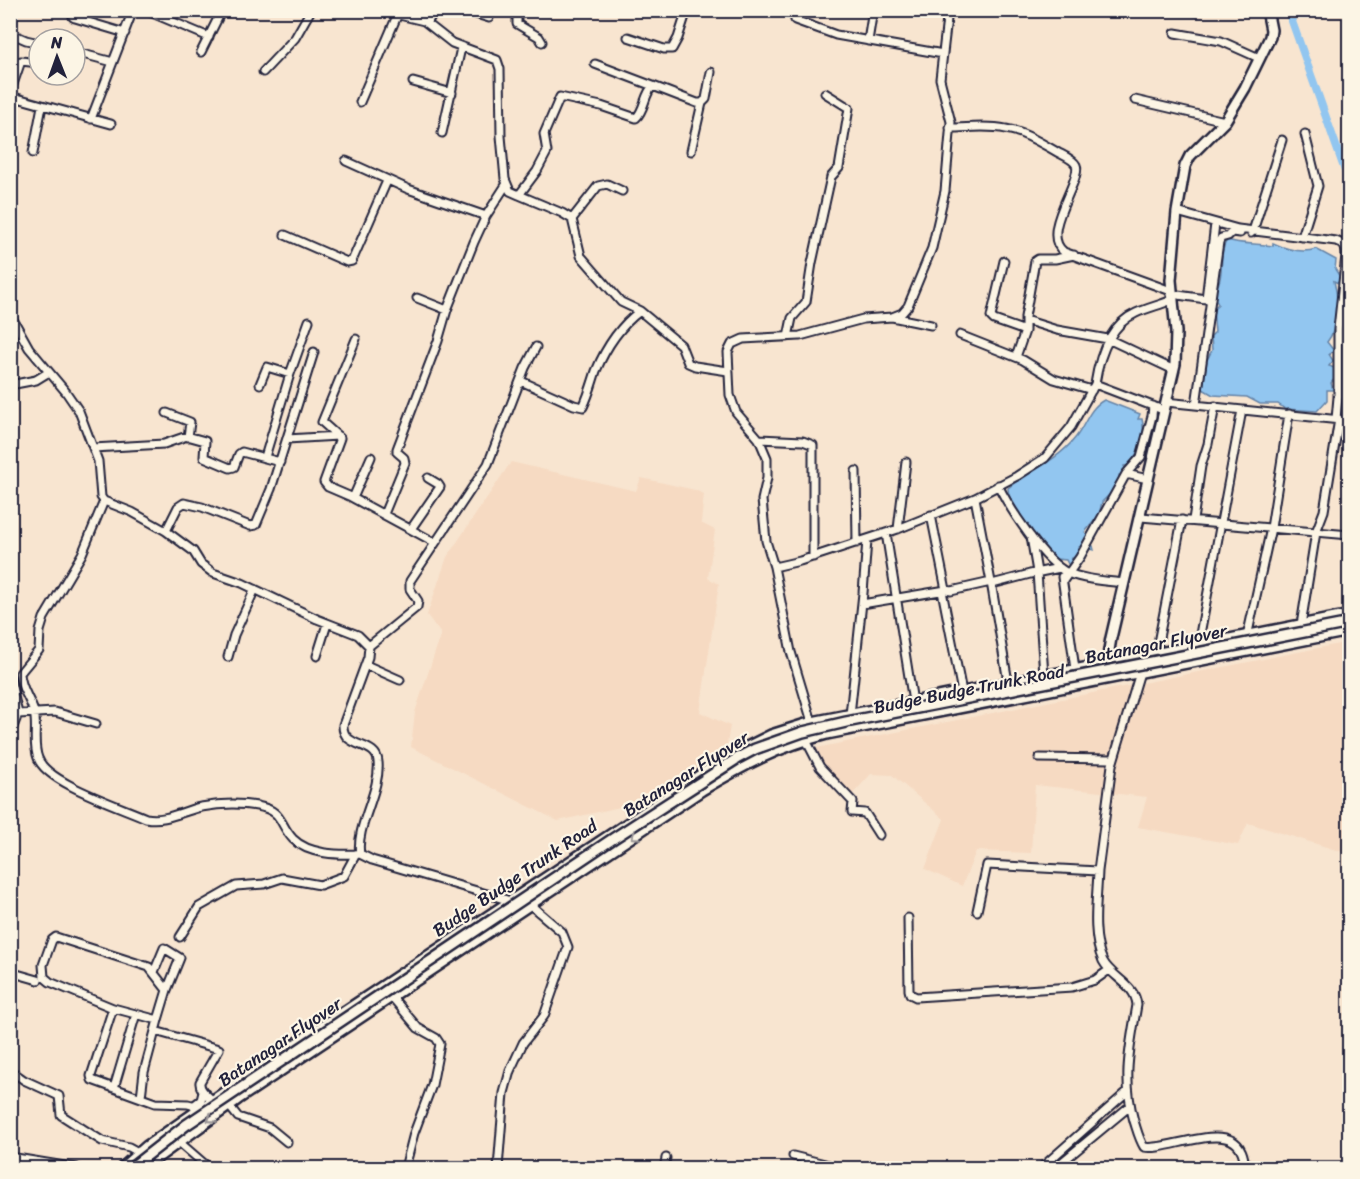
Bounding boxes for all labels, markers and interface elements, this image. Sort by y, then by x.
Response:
north arrow [27,27,87,87]
text: N [50,28,63,57]
street label: Batanagar Flyover [1082,614,1231,673]
street label: Budge Budge Trunk Road [871,655,1069,723]
street label: Batanagar Flyover [616,721,757,826]
street label: Budge Budge Trunk Road [426,810,606,945]
one-way arrow [631,829,642,840]
street label: Batanagar Flyover [211,988,350,1096]
one-way arrow [207,1112,218,1123]

